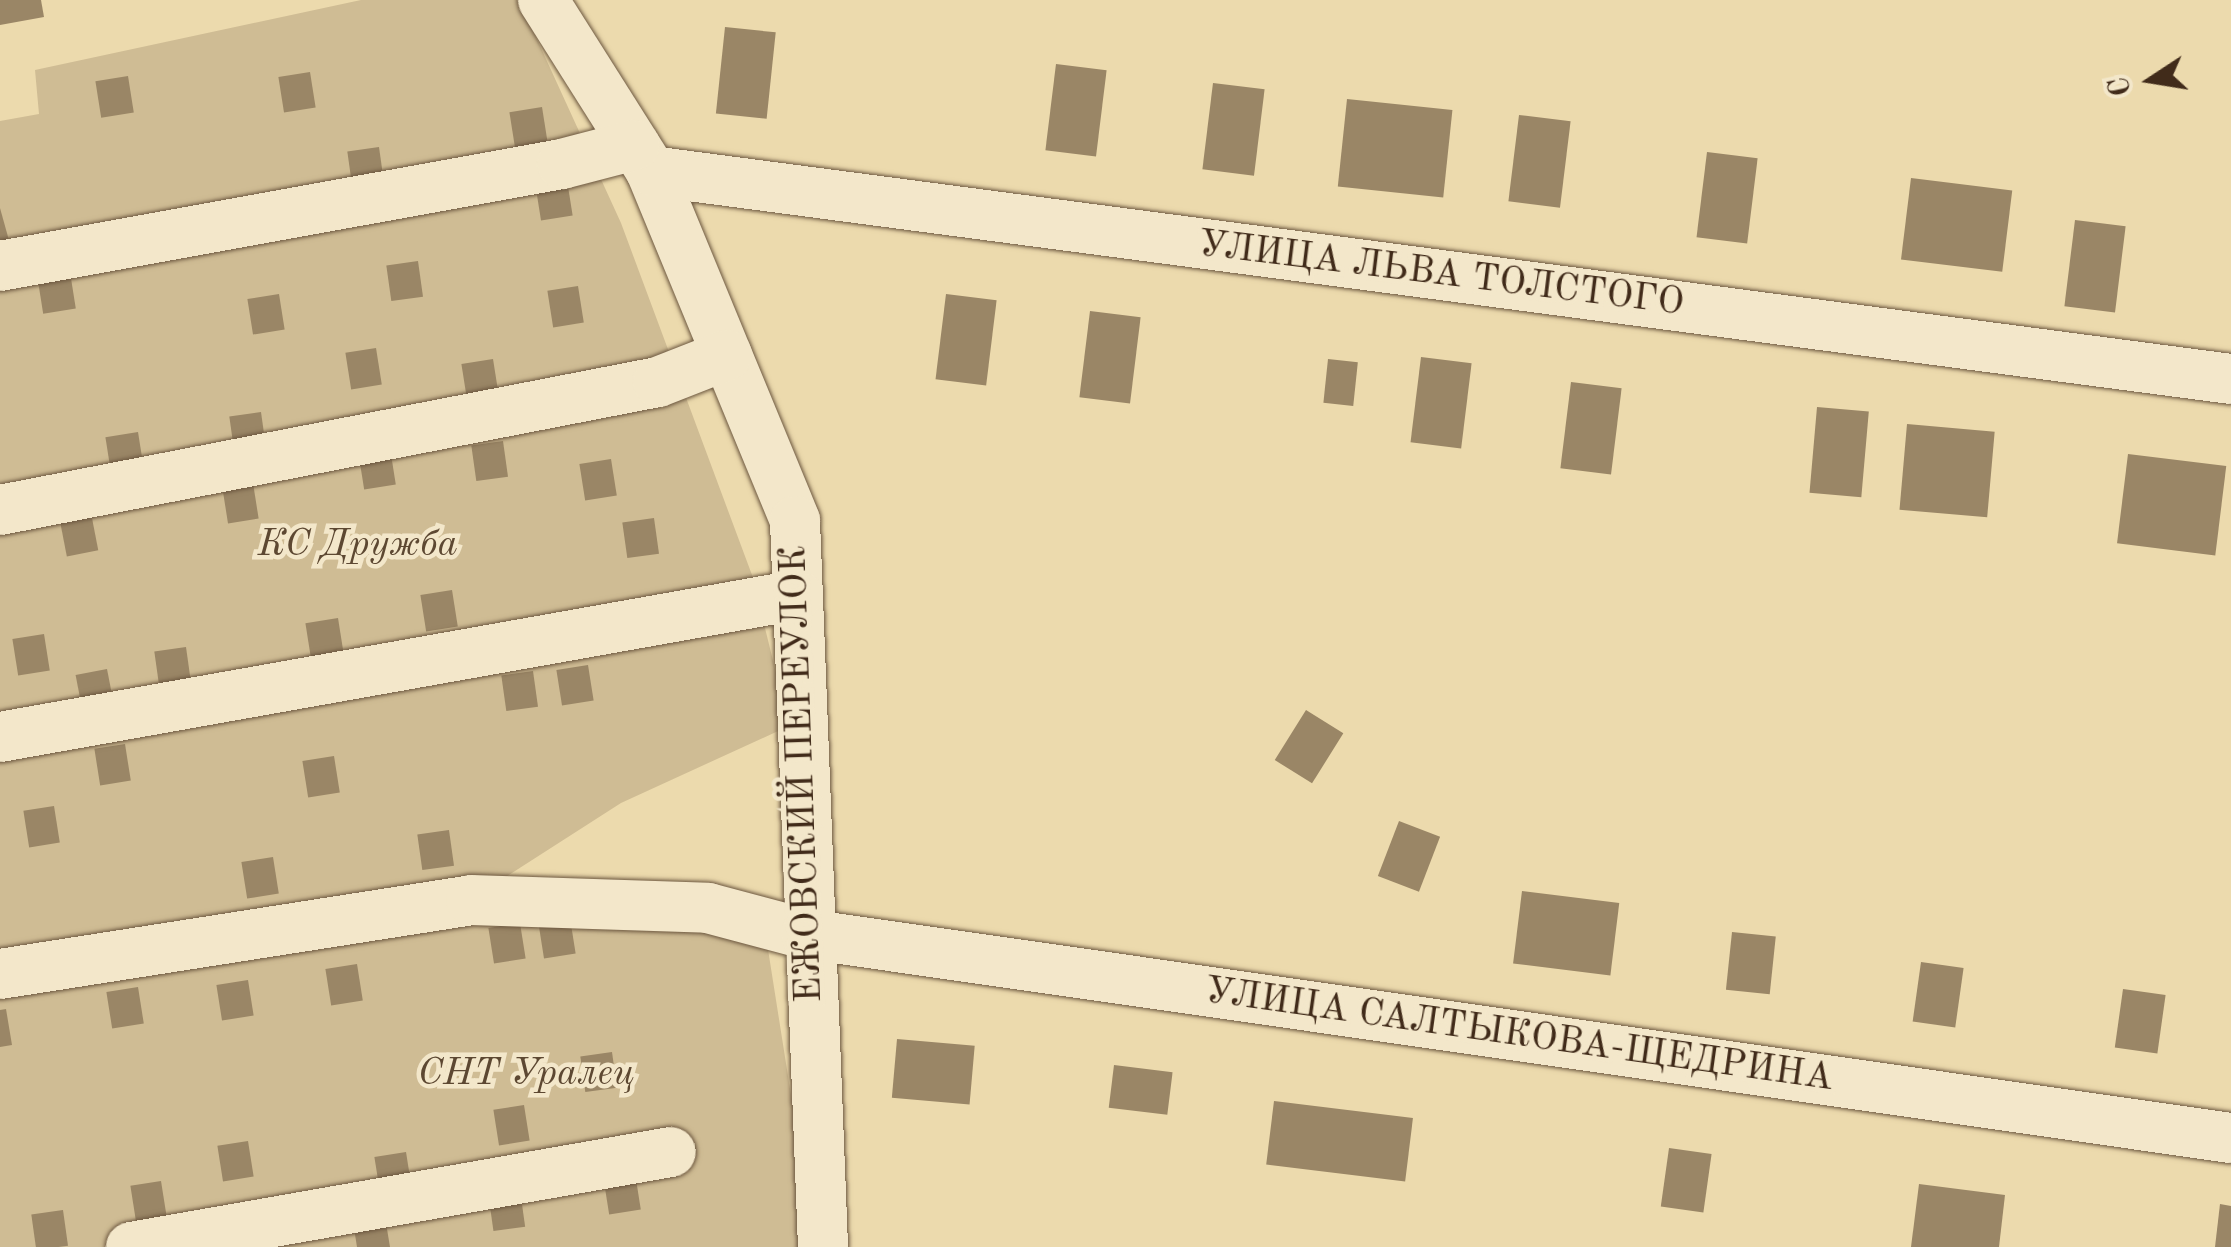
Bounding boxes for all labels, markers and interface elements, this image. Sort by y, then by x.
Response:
north arrow [2101,30,2201,130]
text: С [2106,74,2137,98]
street label: УЛИЦА ЛЬВА ТОЛСТОГО [1196,223,1686,327]
park label: КС Дружба [258,523,458,569]
street label: ЕЖОВСКИЙ ПЕРЕУЛОК [772,545,834,1003]
street label: УЛИЦА САЛТЫКОВА-ЩЕДРИНА [1202,969,1836,1103]
park label: СНТ Уралец [418,1052,634,1098]

